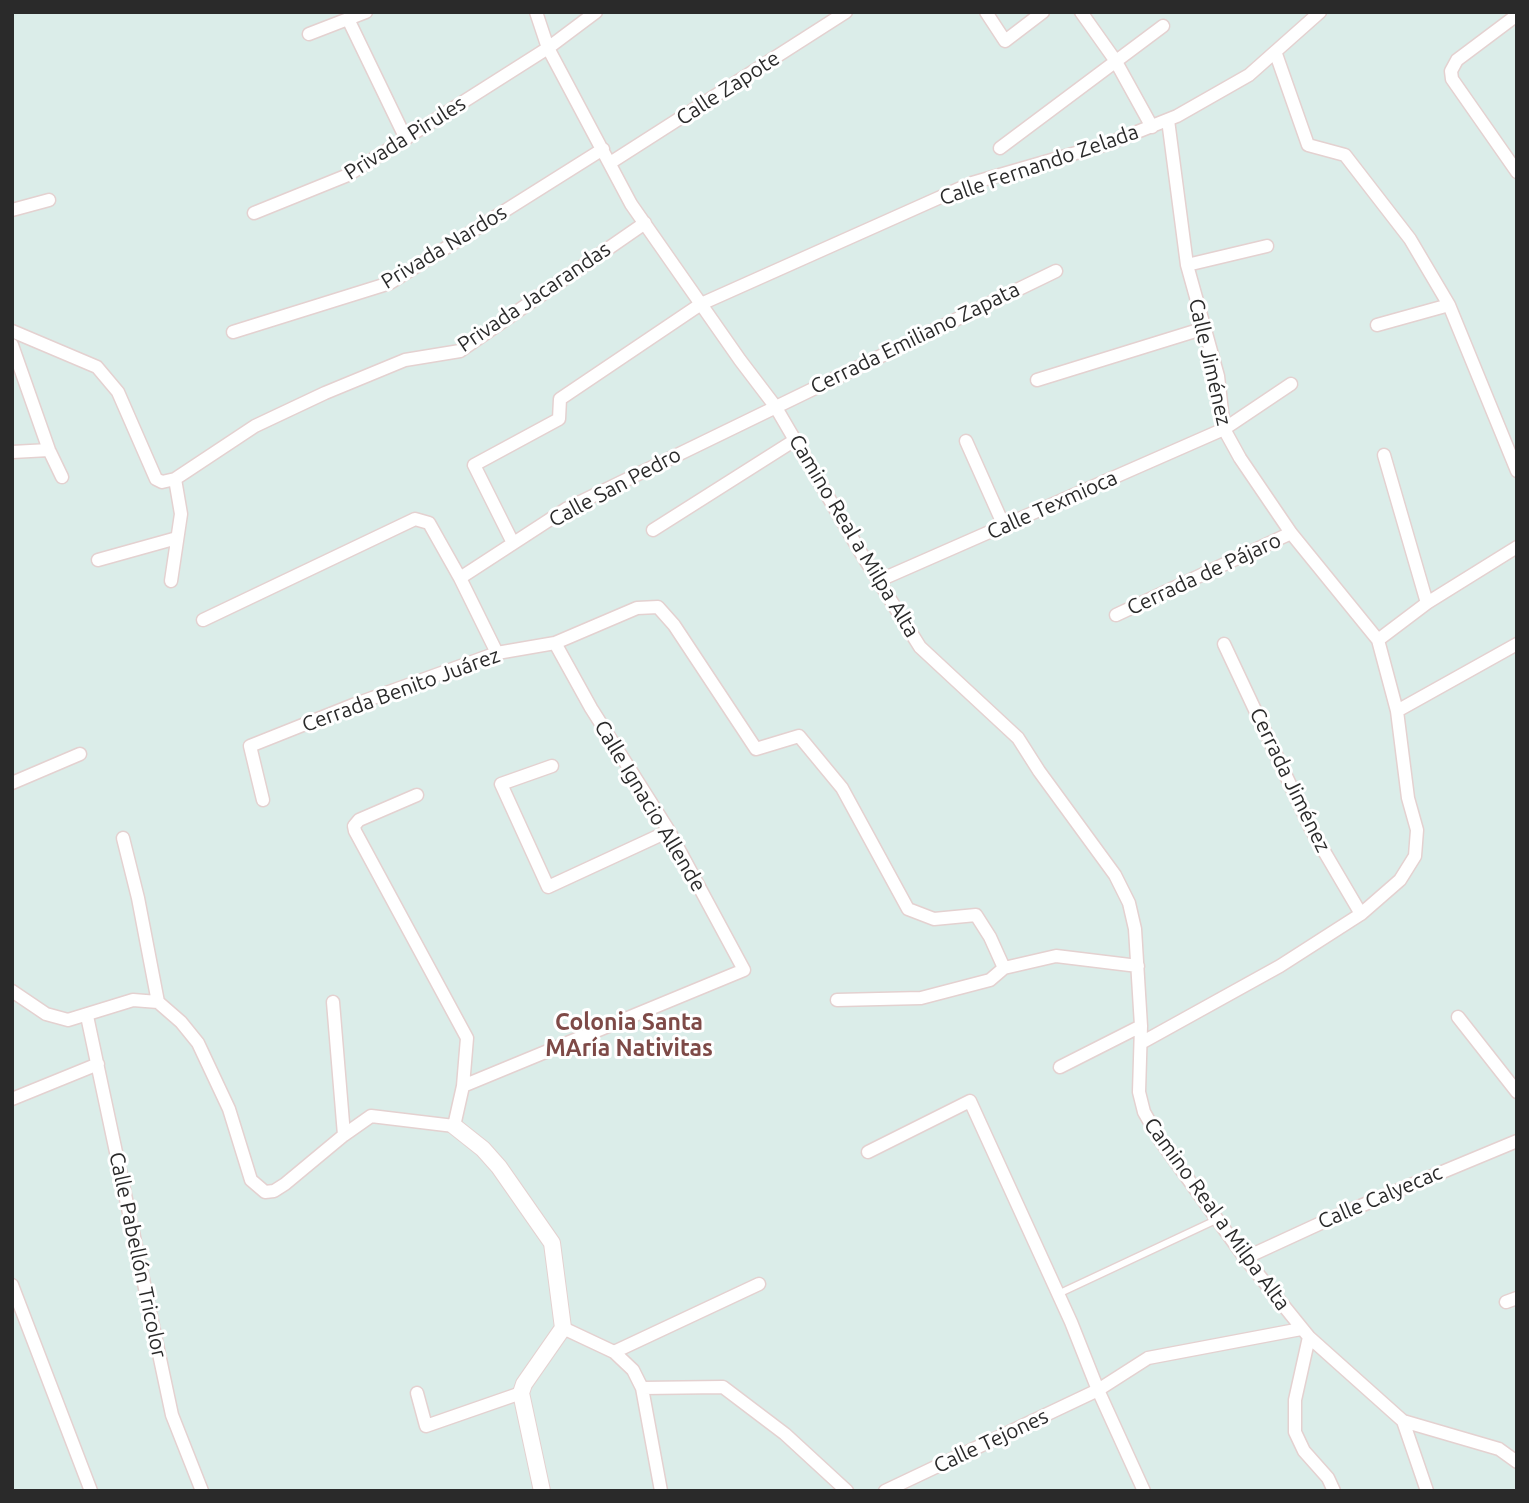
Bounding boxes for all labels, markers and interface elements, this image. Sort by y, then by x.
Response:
street label: Calle Zapote [672,45,784,131]
street label: Privada Pirules [340,91,470,185]
street label: Calle Fernando Zelada [936,119,1142,211]
street label: Privada Nardos [377,200,511,294]
street label: Privada Jacarandas [453,236,615,358]
street label: Cerrada Emiliano Zapata [806,276,1024,400]
street label: Calle Jiménez [1183,296,1237,428]
street label: Camino Real a Milpa Alta [783,430,925,642]
street label: Calle San Pedro [545,442,685,532]
street label: Calle Texmioca [983,465,1121,545]
street label: Cerrada de Pájaro [1123,527,1285,621]
street label: Cerrada Benito Juárez [299,642,503,738]
street label: Cerrada Jiménez [1244,704,1336,856]
street label: Calle Ignacio Allende [589,716,711,896]
district label: Colonia Santa MAría Nativitas [545,1008,713,1062]
street label: Camino Real a Milpa Alta [1139,1113,1295,1315]
street label: Calle Pabellón Tricolor [104,1150,172,1360]
street label: Calle Calyecac [1314,1160,1446,1234]
street label: Calle Tejones [930,1403,1052,1479]

